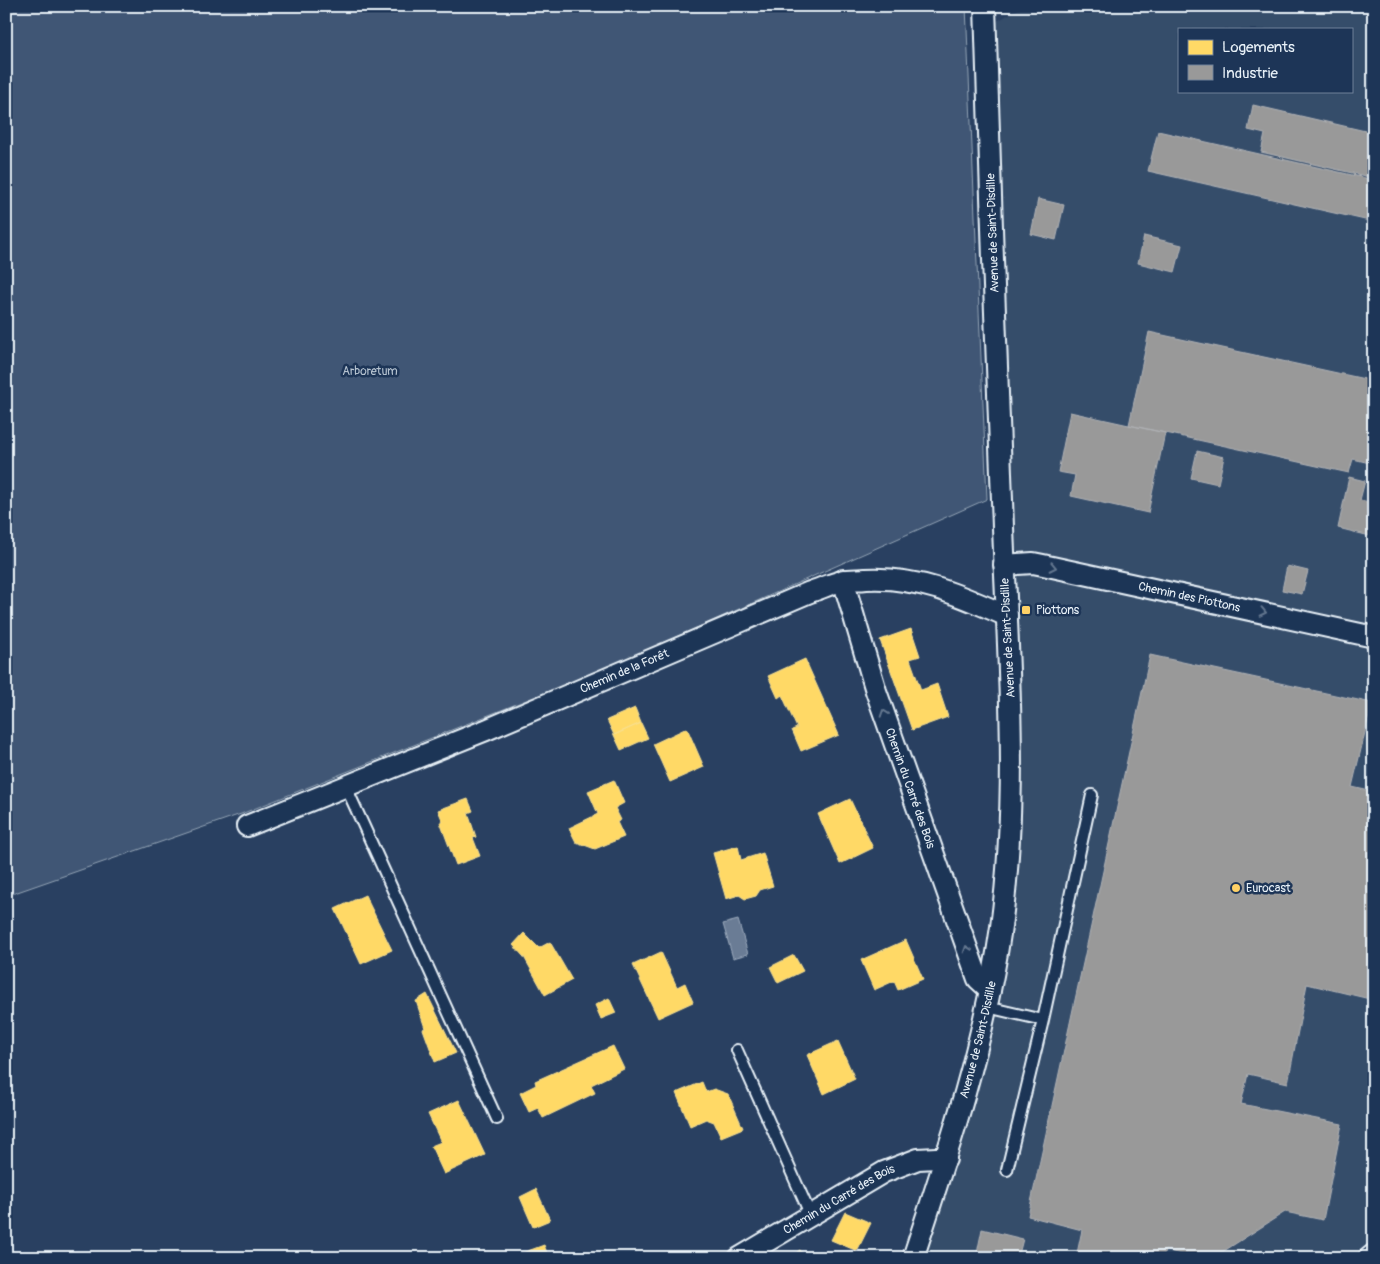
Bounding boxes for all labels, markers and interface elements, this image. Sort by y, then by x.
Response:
legend [1178,28,1352,92]
text: Logements [1222,38,1295,57]
text: Industrie [1222,64,1278,83]
street label: Avenue de Saint-Disdille [983,173,1003,293]
park label: Arboretum [342,364,398,379]
one-way arrow [1048,561,1057,572]
street label: Avenue de Saint-Disdille [997,578,1019,698]
street label: Chemin des Piottons [1137,578,1242,615]
place label: Piottons [1036,603,1080,618]
marker: Piottons [1020,604,1032,616]
one-way arrow [1258,607,1267,617]
street label: Chemin de la Forêt [578,645,671,697]
one-way arrow [880,709,890,718]
street label: Chemin du Carré des Bois [882,726,939,851]
place label: Eurocast [1246,881,1291,896]
marker: Eurocast [1230,882,1242,894]
one-way arrow [963,945,973,953]
street label: Avenue de Saint-Disdille [956,980,999,1100]
street label: Chemin du Carré des Bois [780,1161,897,1238]

